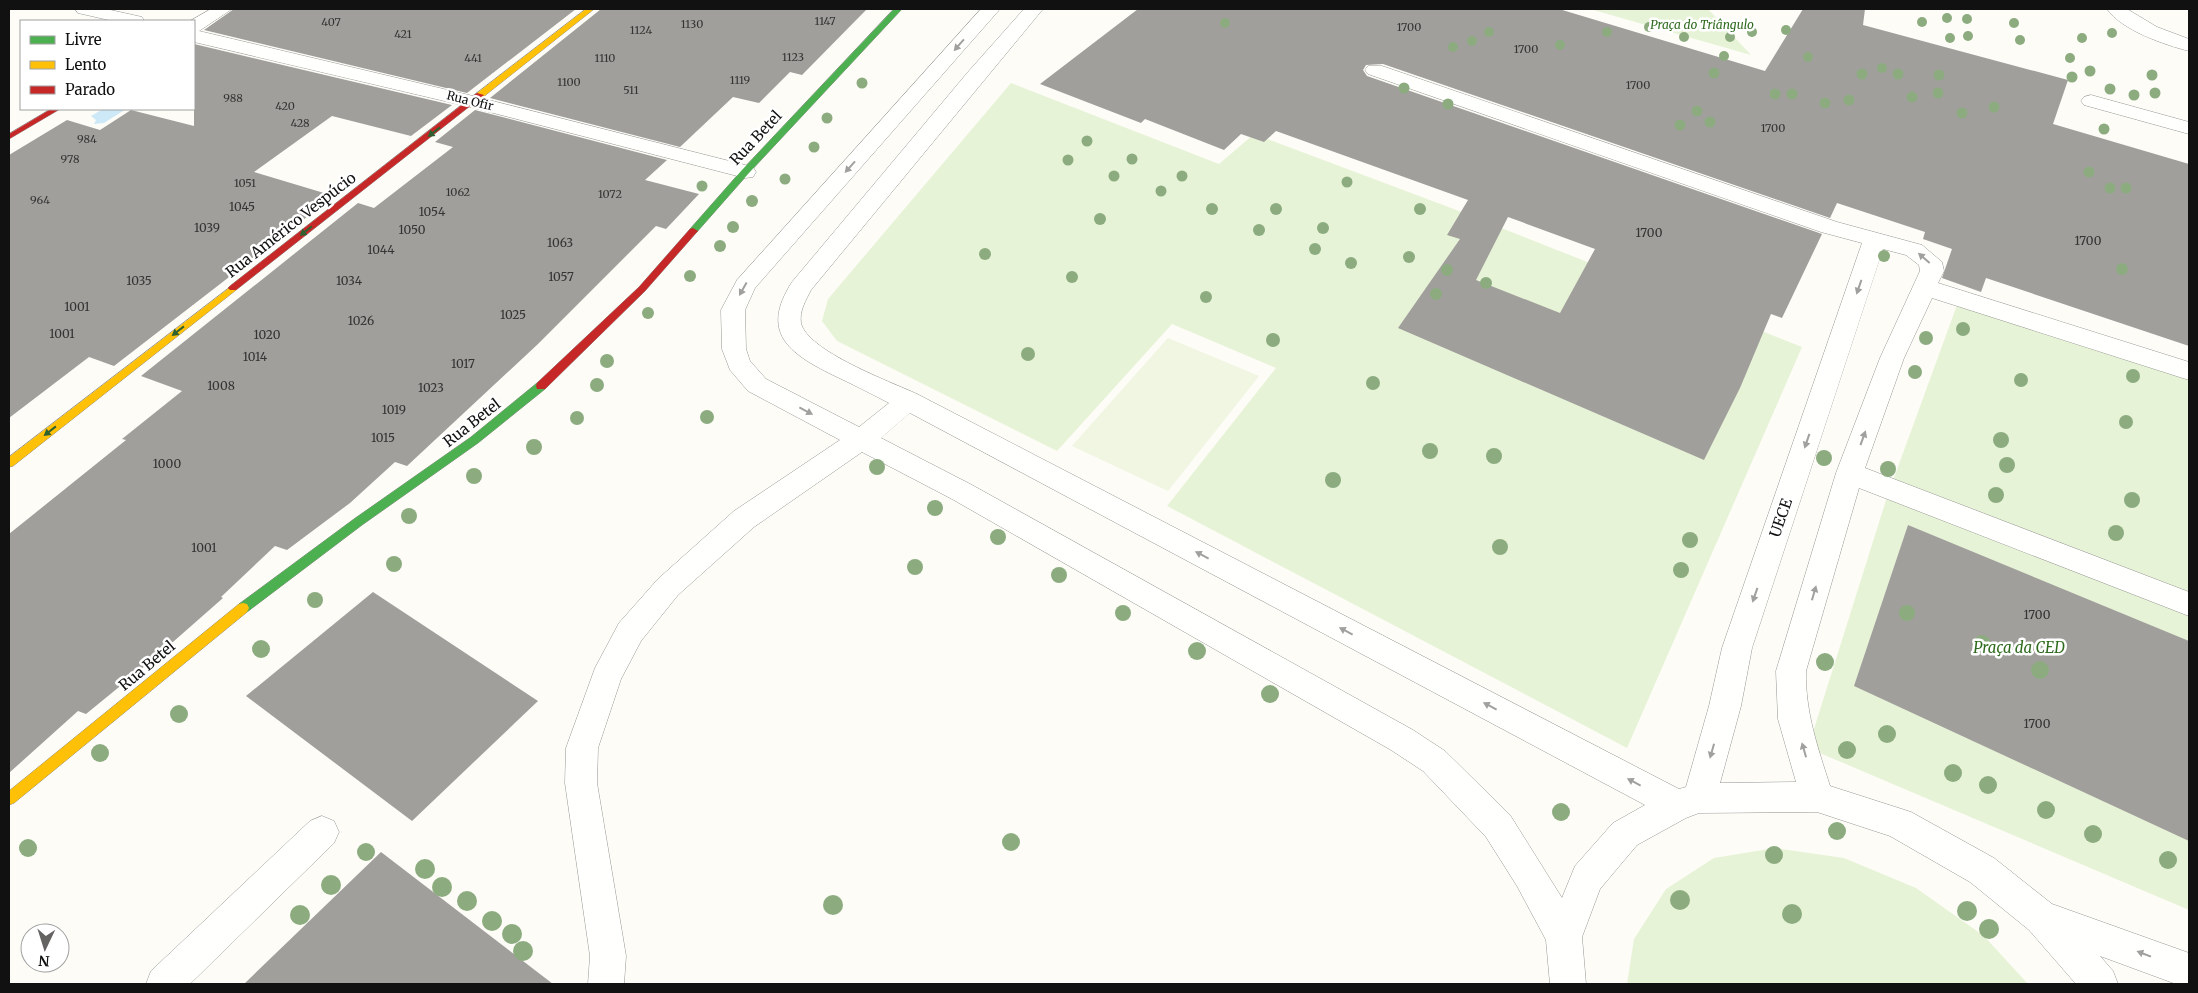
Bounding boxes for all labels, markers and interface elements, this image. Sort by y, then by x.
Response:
house number: 1147 [815,14,835,28]
house number: 407 [321,15,341,29]
house number: 1130 [681,17,703,31]
park label: Praça do Triângulo [1650,17,1754,32]
legend [20,20,195,110]
house number: 1700 [1397,20,1421,34]
house number: 1124 [630,23,652,37]
house number: 421 [394,27,412,41]
text: Livre [65,30,102,49]
one-way arrow [953,39,964,52]
house number: 1700 [1514,42,1538,56]
house number: 1123 [782,50,804,64]
house number: 441 [464,51,482,65]
house number: 1110 [595,51,615,65]
text: Lento [65,55,107,74]
house number: 1119 [730,73,751,87]
house number: 1100 [557,75,581,89]
house number: 1700 [1626,78,1650,92]
text: Parado [65,80,115,99]
house number: 511 [623,83,639,97]
street label: Rua Ofir [445,87,496,114]
house number: 988 [223,91,243,105]
house number: 420 [275,99,295,113]
street label: Rua Betel [726,106,786,169]
house number: 428 [290,116,310,130]
house number: 1700 [1761,121,1785,135]
one-way arrow [428,126,441,137]
house number: 984 [77,132,97,146]
house number: 978 [61,152,80,166]
one-way arrow [844,160,856,172]
street label: Rua Américo Vespúcio [222,168,360,281]
house number: 1051 [234,176,256,190]
house number: 1062 [446,185,470,199]
house number: 1072 [598,187,622,201]
house number: 964 [30,193,50,207]
house number: 1045 [229,199,255,214]
house number: 1054 [419,204,446,219]
house number: 1039 [194,220,220,235]
house number: 1050 [399,222,426,237]
house number: 1700 [1636,225,1663,240]
one-way arrow [300,226,313,237]
house number: 1700 [2075,233,2102,248]
house number: 1063 [547,235,573,250]
house number: 1044 [367,242,395,257]
one-way arrow [1918,252,1931,263]
house number: 1057 [548,269,574,284]
house number: 1035 [126,273,152,288]
house number: 1034 [336,273,363,288]
one-way arrow [1854,279,1862,294]
one-way arrow [739,282,748,295]
house number: 1001 [64,299,90,314]
house number: 1025 [500,307,526,322]
house number: 1026 [348,313,374,328]
house number: 1001 [49,326,75,341]
one-way arrow [172,326,185,337]
house number: 1020 [254,327,281,342]
house number: 1014 [243,349,268,364]
house number: 1017 [451,356,475,371]
house number: 1008 [207,378,235,393]
house number: 1023 [418,380,444,395]
street label: Rua Betel [439,394,504,451]
house number: 1019 [382,402,406,417]
one-way arrow [799,407,814,415]
one-way arrow [44,426,57,437]
house number: 1015 [371,430,395,445]
one-way arrow [1859,430,1867,445]
one-way arrow [1802,433,1810,448]
house number: 1000 [153,456,181,471]
street label: UECE [1765,495,1796,540]
house number: 1001 [191,540,217,555]
one-way arrow [1195,551,1209,559]
one-way arrow [1810,585,1818,601]
one-way arrow [1750,587,1758,602]
house number: 1700 [2024,607,2051,622]
one-way arrow [1339,627,1353,635]
street label: Rua Betel [115,636,179,695]
park label: Praça da CED [1973,638,2065,657]
one-way arrow [1483,702,1497,710]
house number: 1700 [2024,716,2051,731]
one-way arrow [1799,743,1807,758]
one-way arrow [1708,744,1716,759]
one-way arrow [1626,778,1641,786]
north arrow [20,923,70,973]
one-way arrow [2137,949,2151,957]
text: N [38,952,50,970]

